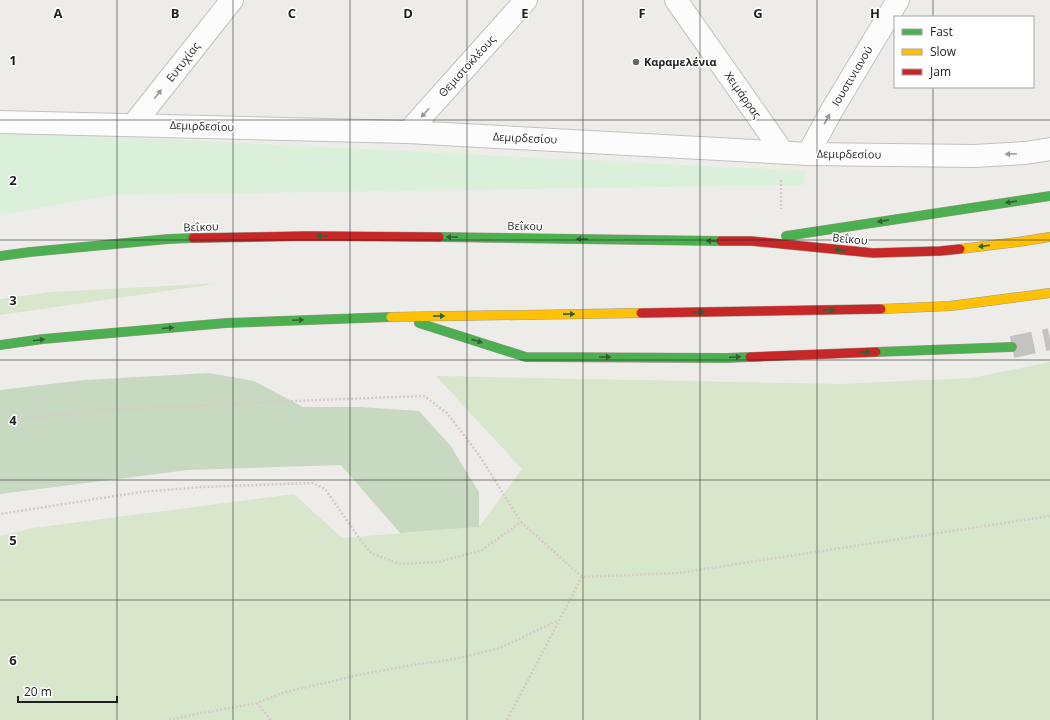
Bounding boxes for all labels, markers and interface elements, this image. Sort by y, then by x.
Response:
text: A [54,4,63,22]
text: B [171,4,180,22]
text: C [288,4,296,22]
text: D [403,4,413,22]
text: E [521,4,529,22]
text: F [638,4,646,22]
text: G [753,4,763,22]
text: H [870,4,880,22]
legend [894,16,1034,88]
text: Fast [930,23,953,40]
street label: Θεμιστοκλέους [435,31,498,100]
street label: Ευτυχίας [162,39,203,85]
street label: Ιουστινιανού [828,43,876,109]
text: Slow [930,43,957,60]
text: 1 [9,51,17,69]
place label: Καραμελένια [644,54,717,69]
marker: Καραμελένια [631,57,641,67]
text: Jam [929,63,951,80]
street label: Χειμάρρας [722,68,765,121]
one-way arrow [153,89,162,100]
one-way arrow [421,108,430,118]
one-way arrow [823,113,830,125]
street label: Δεμιρδεσίου [170,117,235,134]
street label: Δεμιρδεσίου [492,128,558,147]
street label: Δεμιρδεσίου [817,145,882,162]
one-way arrow [1004,151,1017,157]
text: 2 [9,171,17,189]
one-way arrow [1005,199,1017,205]
street label: Βεΐκου [183,218,219,235]
street label: Βεΐκου [507,218,543,233]
one-way arrow [877,218,889,224]
street label: Βεΐκου [832,229,869,248]
one-way arrow [315,233,328,239]
one-way arrow [445,234,458,240]
one-way arrow [575,236,588,242]
one-way arrow [706,237,718,244]
one-way arrow [978,242,990,249]
one-way arrow [834,246,846,253]
text: 3 [9,291,17,309]
one-way arrow [823,306,835,313]
one-way arrow [693,309,706,315]
one-way arrow [563,311,576,317]
one-way arrow [433,313,446,319]
one-way arrow [292,317,304,324]
one-way arrow [162,325,174,331]
one-way arrow [33,337,45,343]
one-way arrow [472,338,484,344]
one-way arrow [859,349,871,356]
one-way arrow [599,354,612,360]
one-way arrow [729,354,741,361]
text: 4 [9,411,17,429]
text: 5 [9,531,17,549]
text: 6 [9,651,17,669]
scale bar [18,678,117,704]
text: 20 m [24,683,52,700]

